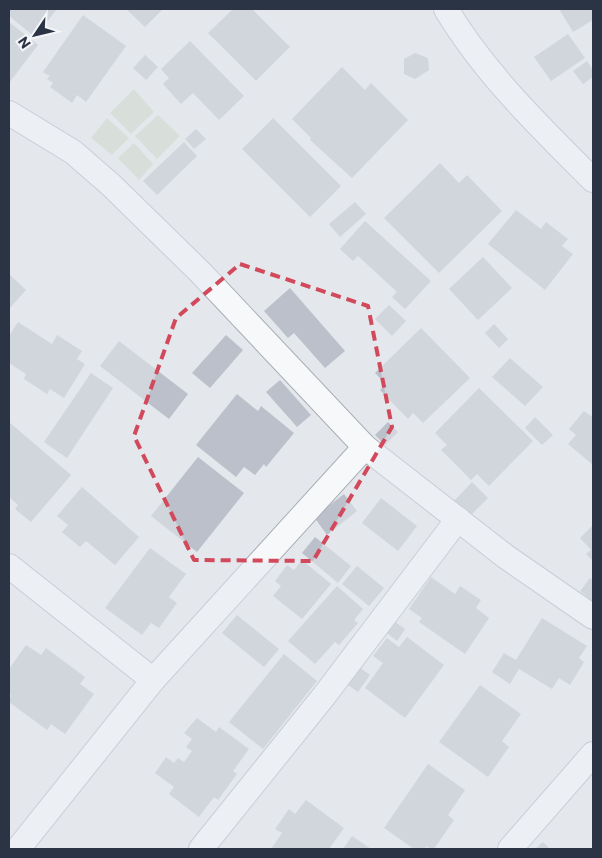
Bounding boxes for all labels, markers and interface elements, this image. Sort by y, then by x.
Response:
north arrow [10,10,60,60]
text: N [14,34,34,52]

